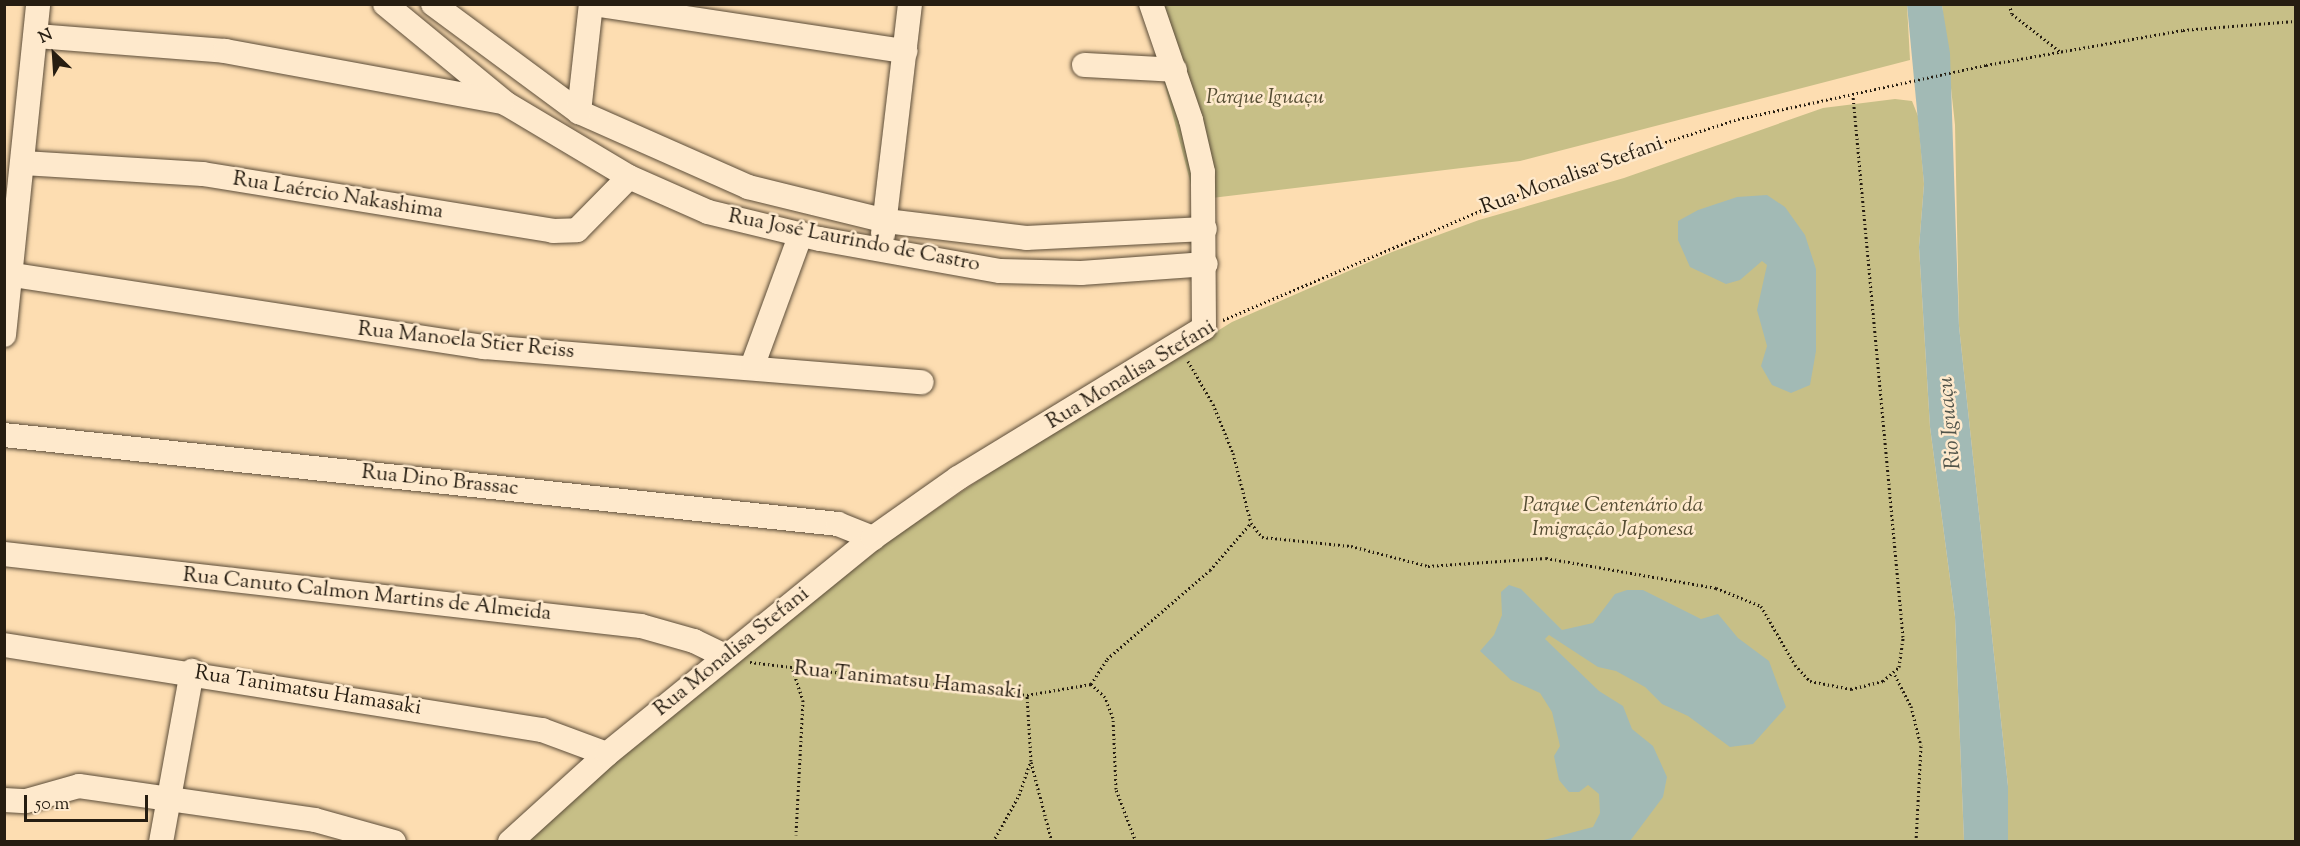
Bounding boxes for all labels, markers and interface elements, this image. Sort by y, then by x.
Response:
north arrow [24,24,84,84]
text: N [36,24,57,50]
park label: Parque Iguaçu [1206,85,1324,111]
street label: Rua Monalisa Stefani [1477,131,1667,221]
street label: Rua Laércio Nakashima [231,167,445,225]
street label: Rua José Laurindo de Castro [726,204,982,278]
street label: Rua Monalisa Stefani [1042,315,1220,435]
street label: Rua Manoela Stier Reiss [357,317,575,365]
water label: Rio Iguaçu [1934,375,1968,471]
street label: Rua Dino Brassac [360,460,520,502]
park label: Parque Centenário da Imigração Japonesa [1523,493,1703,543]
street label: Rua Canuto Calmon Martins de Almeida [182,563,552,627]
street label: Rua Monalisa Stefani [649,582,815,722]
street label: Rua Tanimatsu Hamasaki [793,656,1023,706]
street label: Rua Tanimatsu Hamasaki [193,661,423,721]
scale bar [27,783,152,821]
text: 50 m [35,792,69,818]

